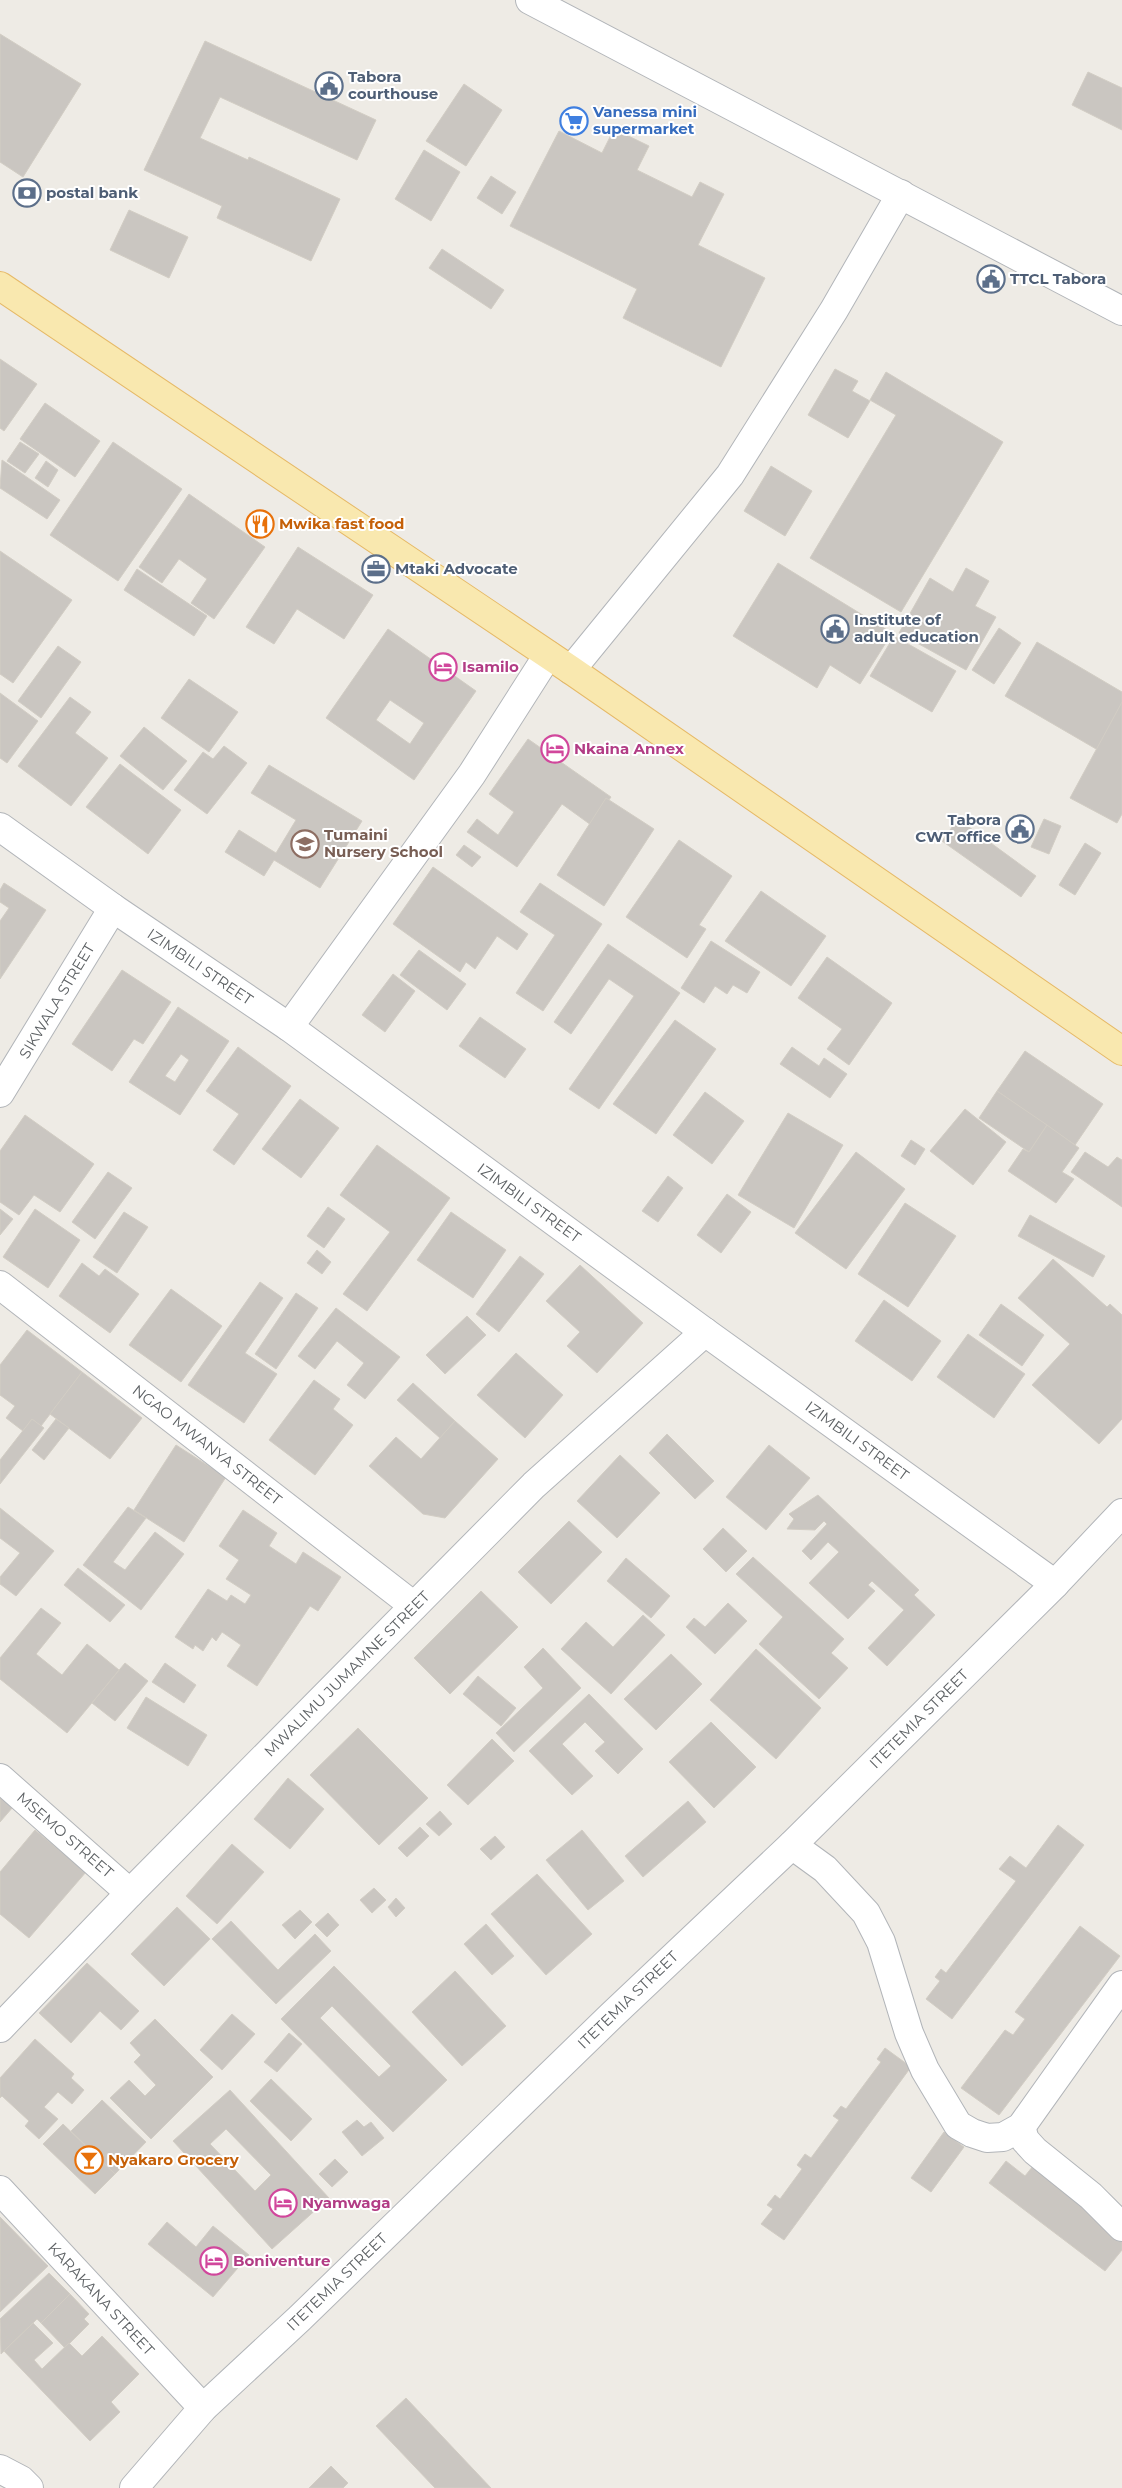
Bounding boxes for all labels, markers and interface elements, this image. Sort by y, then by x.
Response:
place label: Tabora courthouse [348,67,438,103]
public building icon: Tabora courthouse [314,71,344,101]
place label: Vanessa mini supermarket [592,102,697,138]
supermarket icon: Vanessa mini supermarket [559,106,589,136]
bank icon: postal bank [12,178,42,208]
place label: postal bank [46,183,138,202]
public building icon: TTCL Tabora [976,264,1006,294]
place label: TTCL Tabora [1010,269,1106,288]
restaurant icon: Mwika fast food [245,509,275,539]
place label: Mwika fast food [279,514,404,533]
office icon: Mtaki Advocate [361,554,391,584]
place label: Mtaki Advocate [395,559,518,578]
place label: Institute of adult education [854,610,979,646]
public building icon: Institute of adult education [820,614,850,644]
hotel icon: Isamilo [428,652,458,682]
place label: Isamilo [462,657,519,676]
hotel icon: Nkaina Annex [540,734,570,764]
place label: Nkaina Annex [574,739,684,758]
place label: Tabora CWT office [915,810,1001,846]
public building icon: Tabora CWT office [1005,814,1035,844]
place label: Tumaini Nursery School [324,825,443,861]
school or university icon: Tumaini Nursery School [290,829,320,859]
street label: IZIMBILI STREET [144,924,257,1009]
street label: SIKWALA STREET [15,939,99,1062]
street label: IZIMBILI STREET [474,1159,585,1247]
street label: NGAO MWANYA STREET [129,1380,286,1509]
street label: IZIMBILI STREET [802,1397,913,1485]
street label: MWALIMU JUMAMNE STREET [260,1587,434,1760]
street label: ITETEMIA STREET [865,1665,973,1772]
street label: MSEMO STREET [13,1788,118,1882]
street label: ITETEMIA STREET [573,1946,682,2053]
bar icon: Nyakaro Grocery [74,2145,104,2175]
place label: Nyakaro Grocery [108,2150,240,2169]
hotel icon: Nyamwaga [268,2188,298,2218]
place label: Nyamwaga [302,2193,390,2212]
street label: ITETEMIA STREET [282,2228,391,2335]
street label: KARAKANA STREET [44,2238,159,2359]
hotel icon: Boniventure [199,2246,229,2276]
place label: Boniventure [233,2251,330,2270]

